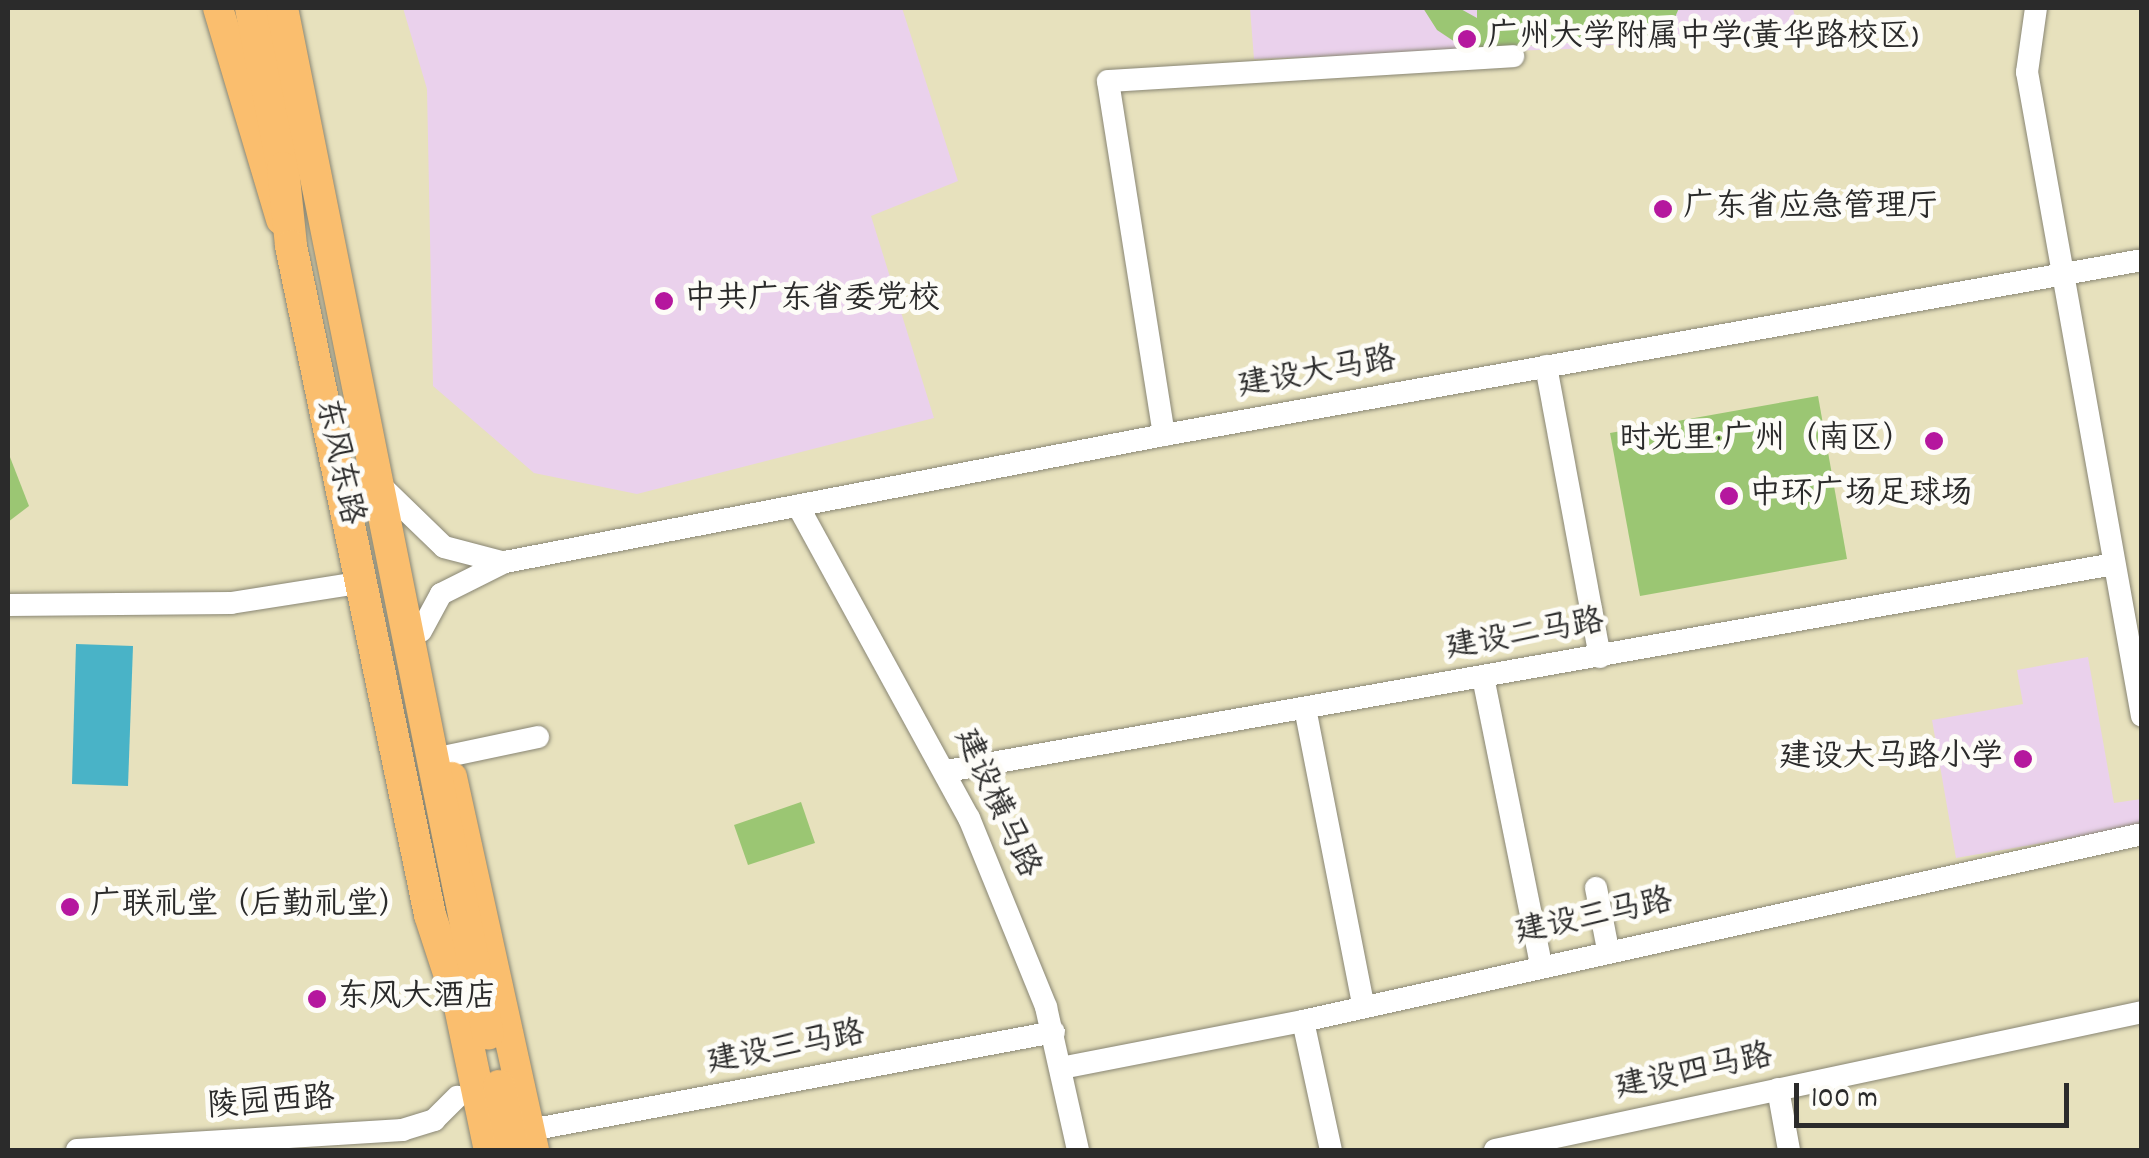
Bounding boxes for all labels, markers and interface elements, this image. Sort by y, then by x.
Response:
place label: 广州大学附属中学(黄华路校区) [1487,20,1919,58]
marker: 广州大学附属中学(黄华路校区) [1456,28,1478,50]
place label: 广东省应急管理厅 [1683,190,1939,228]
marker: 广东省应急管理厅 [1652,198,1674,220]
place label: 中共广东省委党校 [684,282,940,320]
marker: 中共广东省委党校 [653,290,675,312]
street label: 建设大马路 [1235,342,1399,408]
street label: 东风东路 [305,395,369,529]
place label: 时光里·广州（南区） [1619,422,1914,460]
marker: 时光里·广州（南区） [1923,430,1945,452]
place label: 中环广场足球场 [1749,477,1973,515]
marker: 中环广场足球场 [1718,485,1740,507]
street label: 建设二马路 [1443,604,1607,670]
street label: 建设横马路 [944,723,1046,885]
place label: 建设大马路小学 [1779,740,2003,778]
marker: 建设大马路小学 [2012,748,2034,770]
street label: 建设三马路 [1512,884,1676,954]
place label: 广联礼堂（后勤礼堂） [90,888,410,926]
marker: 广联礼堂（后勤礼堂） [59,896,81,918]
place label: 东风大酒店 [337,980,497,1018]
marker: 东风大酒店 [306,988,328,1010]
street label: 建设三马路 [704,1016,868,1084]
street label: 建设四马路 [1612,1039,1776,1109]
scale bar [1799,1063,2074,1125]
text: 100 m [1811,1079,1878,1122]
street label: 陵园西路 [206,1081,336,1129]

